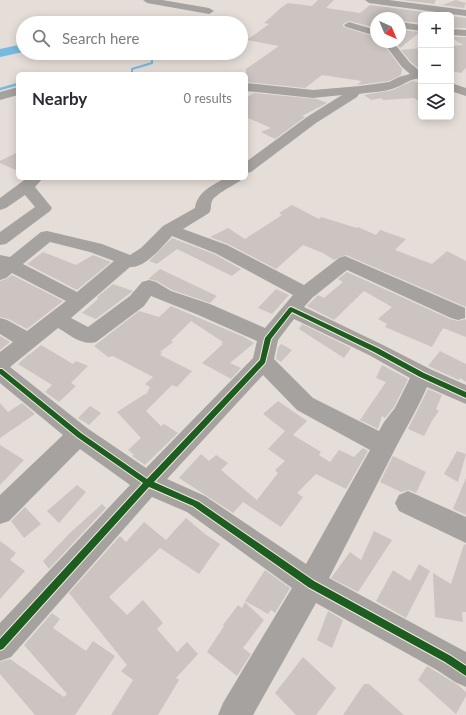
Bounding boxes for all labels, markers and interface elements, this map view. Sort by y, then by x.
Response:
north arrow [370,12,406,48]
map controls [418,12,454,120]
button: + [418,12,454,48]
search box [16,16,248,60]
icon: search [30,27,52,49]
text: Search here [62,29,139,47]
button: − [418,48,454,84]
button: layers [418,84,454,120]
text: Nearby [32,88,87,109]
text: 0 results [184,90,232,106]

